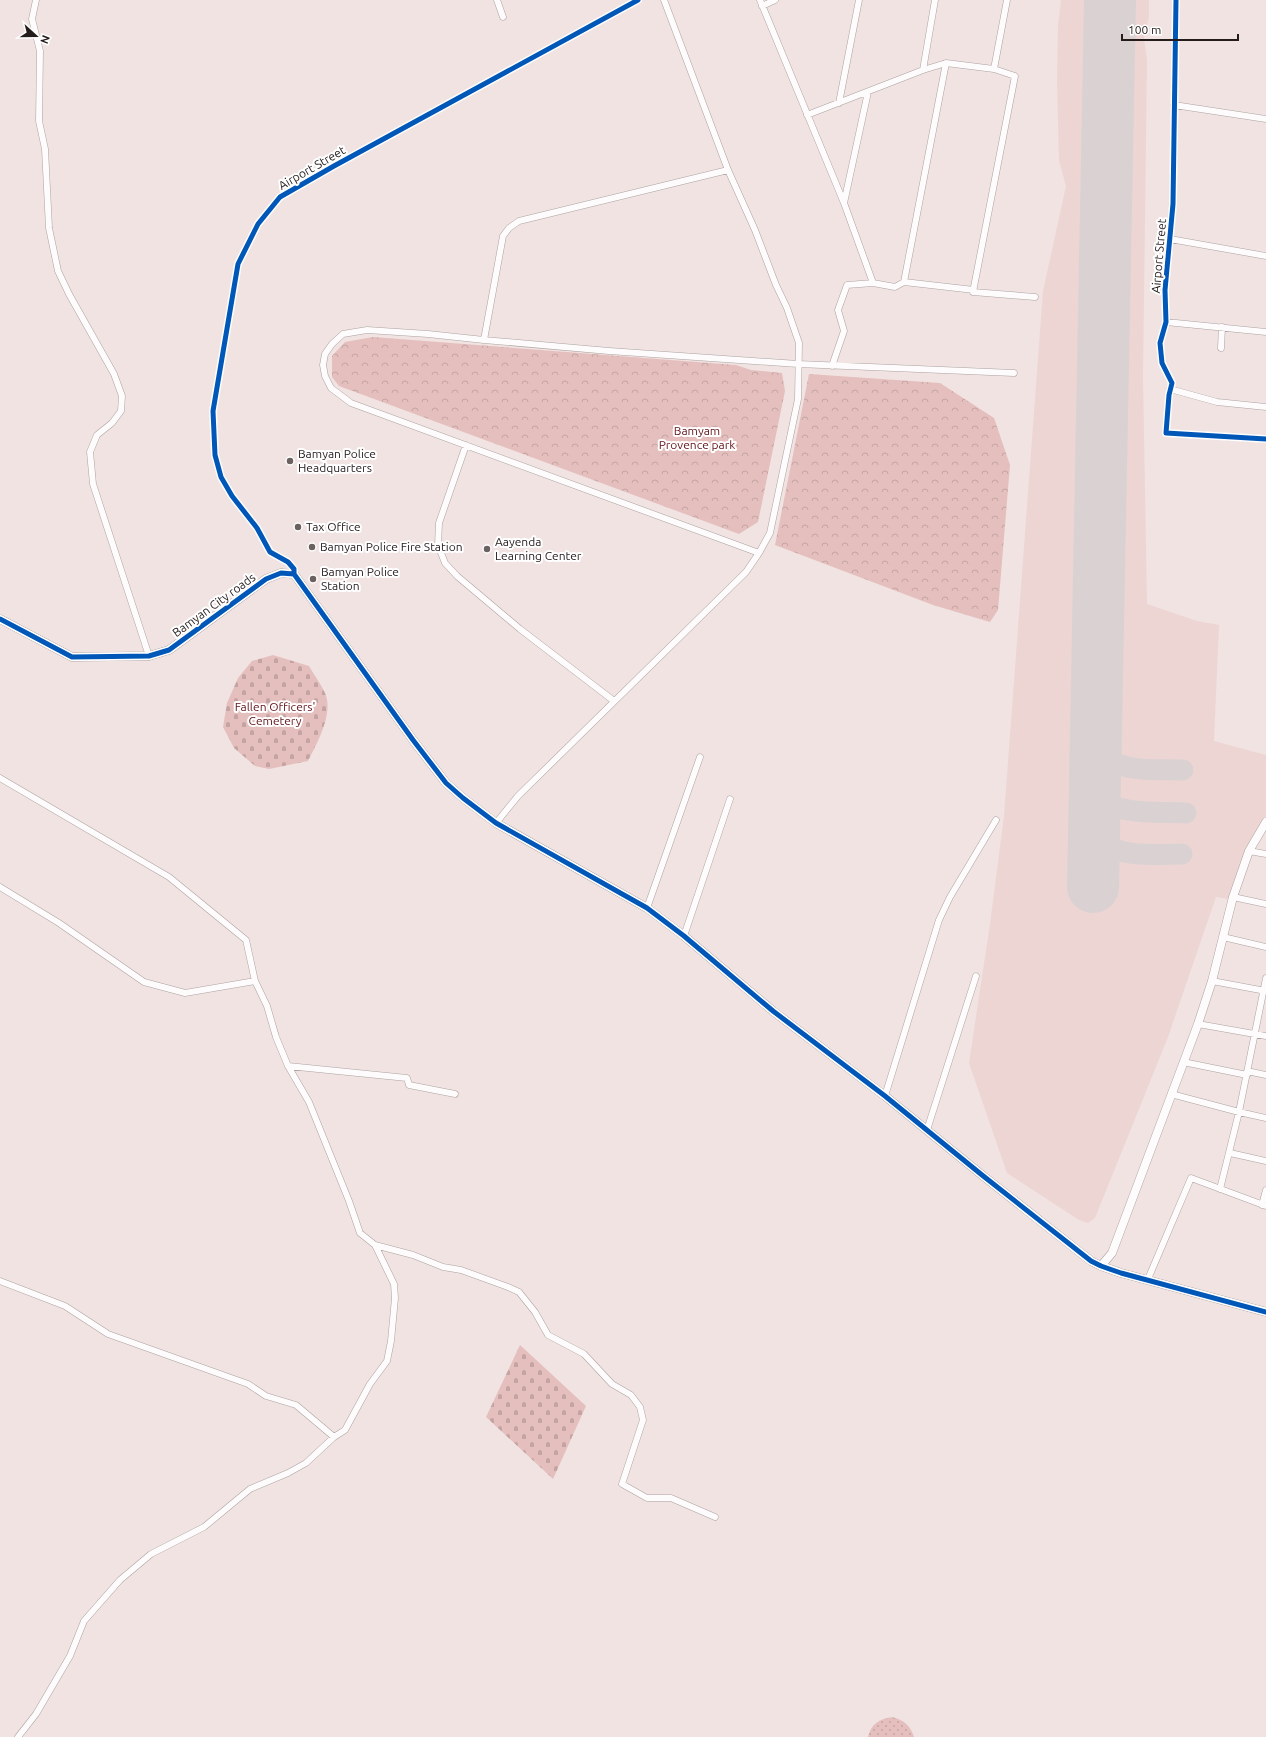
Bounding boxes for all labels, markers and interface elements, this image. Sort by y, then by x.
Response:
north arrow [16,16,56,56]
scale bar [1122,16,1238,42]
text: 100 m [1128,23,1161,36]
text: N [38,34,52,46]
street label: Airport Street [276,143,348,192]
street label: Airport Street [1149,218,1168,294]
park label: Bamyam Provence park [659,424,735,451]
place label: Bamyan Police Headquarters [298,447,376,474]
marker: Bamyan Police Headquarters [285,456,295,466]
place label: Tax Office [306,520,361,533]
marker: Tax Office [293,522,303,532]
place label: Aayenda Learning Center [495,535,582,562]
place label: Bamyan Police Fire Station [320,540,463,553]
marker: Bamyan Police Fire Station [307,542,317,552]
marker: Aayenda Learning Center [482,544,492,554]
place label: Bamyan Police Station [321,565,399,592]
street label: Bamyan City roads [170,570,258,639]
marker: Bamyan Police Station [308,574,318,584]
park label: Fallen Officers' Cemetery [235,700,315,727]

